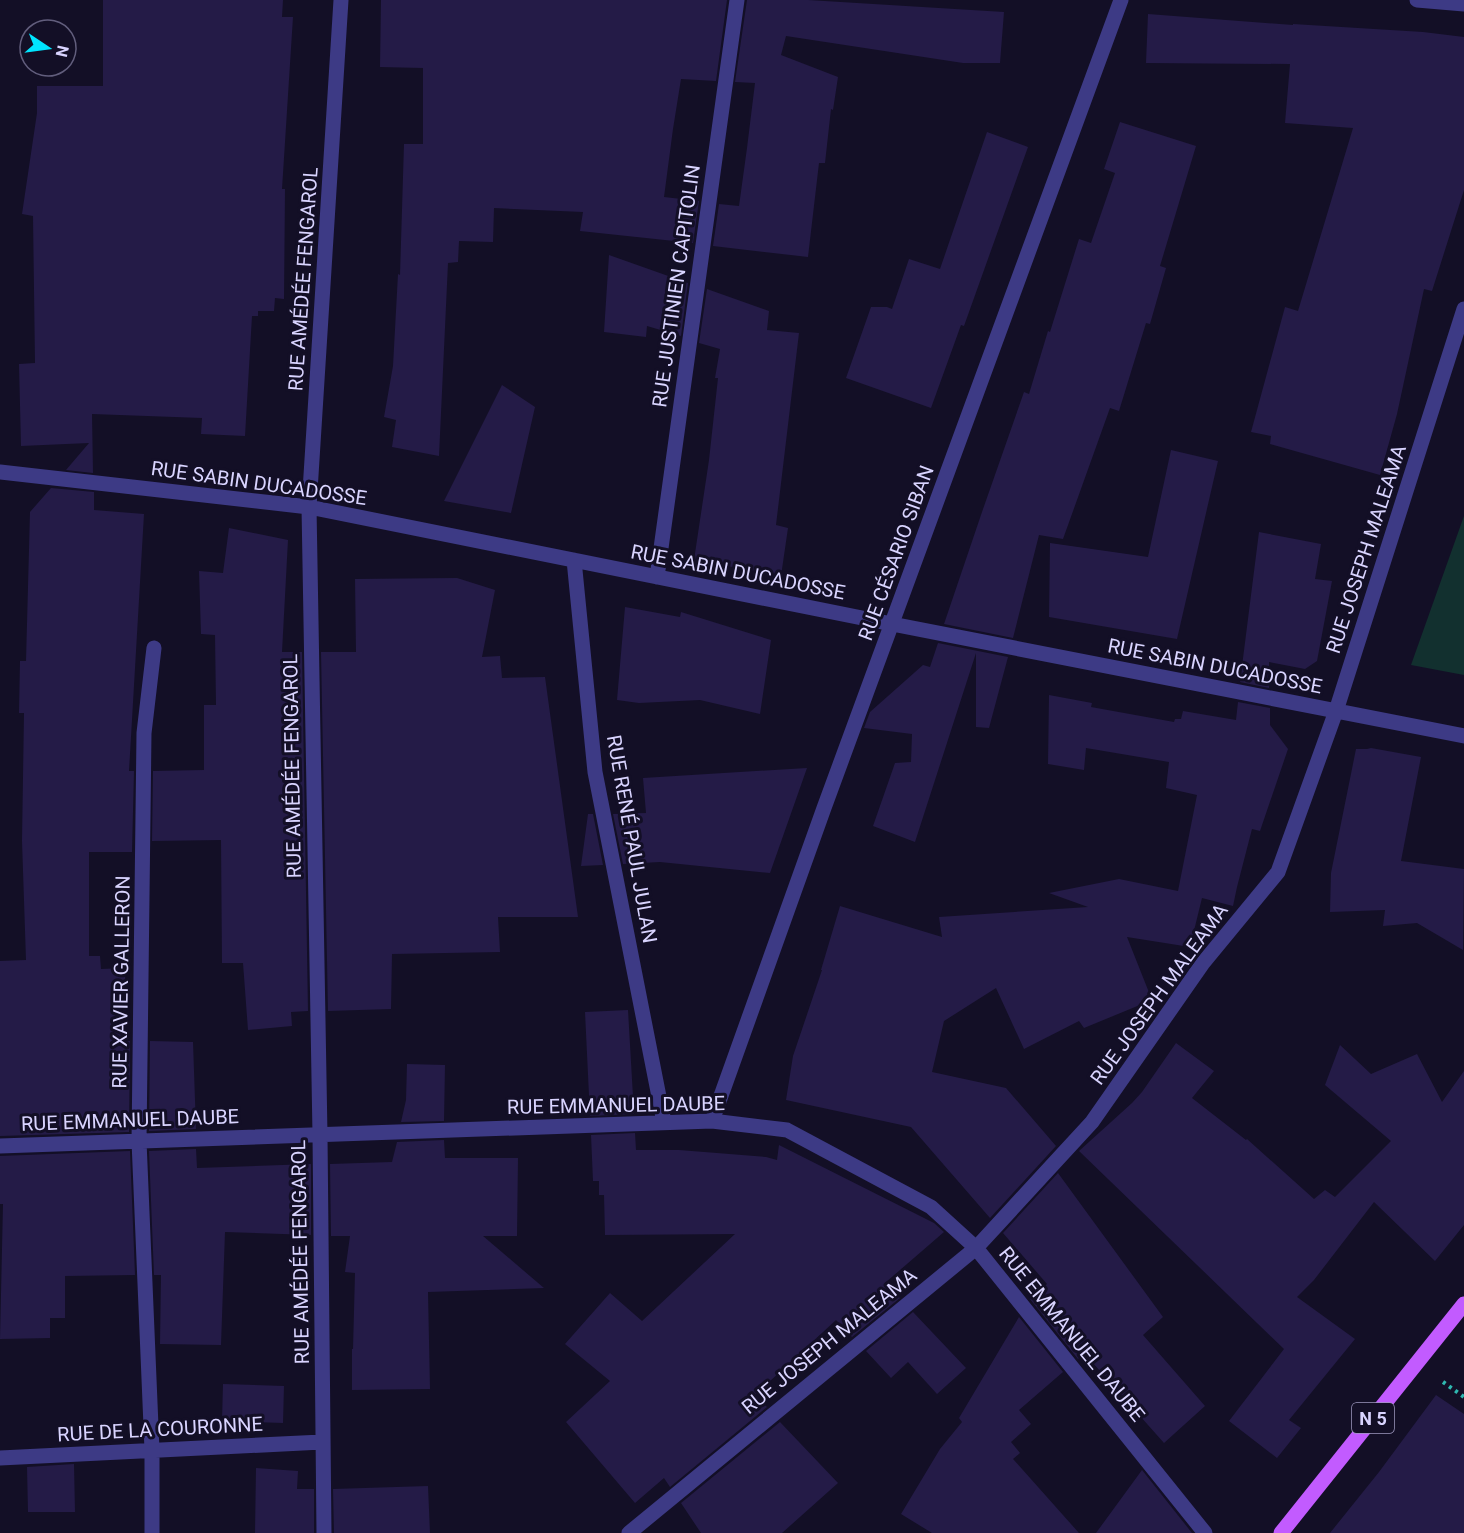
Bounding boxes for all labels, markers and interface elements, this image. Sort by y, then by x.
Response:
north arrow [18,18,78,78]
text: N [52,44,73,59]
street label: RUE JUSTINIEN CAPITOLIN [647,163,705,409]
street label: RUE AMÉDÉE FENGAROL [283,166,323,392]
street label: RUE JOSEPH MALEAMA [1321,442,1411,656]
street label: RUE SABIN DUCADOSSE [149,456,369,510]
street label: RUE CÉSARIO SIBAN [853,462,939,644]
street label: RUE SABIN DUCADOSSE [629,539,847,605]
street label: RUE SABIN DUCADOSSE [1106,633,1324,699]
street label: RUE AMÉDÉE FENGAROL [278,653,306,878]
street label: RUE RENÉ PAUL JULAN [602,733,662,945]
street label: RUE XAVIER GALLERON [107,875,135,1089]
street label: RUE JOSEPH MALEAMA [1085,899,1233,1089]
street label: RUE EMMANUEL DAUBE [507,1091,725,1119]
street label: RUE EMMANUEL DAUBE [21,1104,239,1136]
street label: RUE AMÉDÉE FENGAROL [286,1139,314,1364]
street label: RUE EMMANUEL DAUBE [994,1242,1150,1426]
street label: RUE JOSEPH MALEAMA [737,1263,921,1419]
road number: N 5 [1352,1403,1394,1433]
street label: RUE DE LA COURONNE [57,1412,263,1446]

